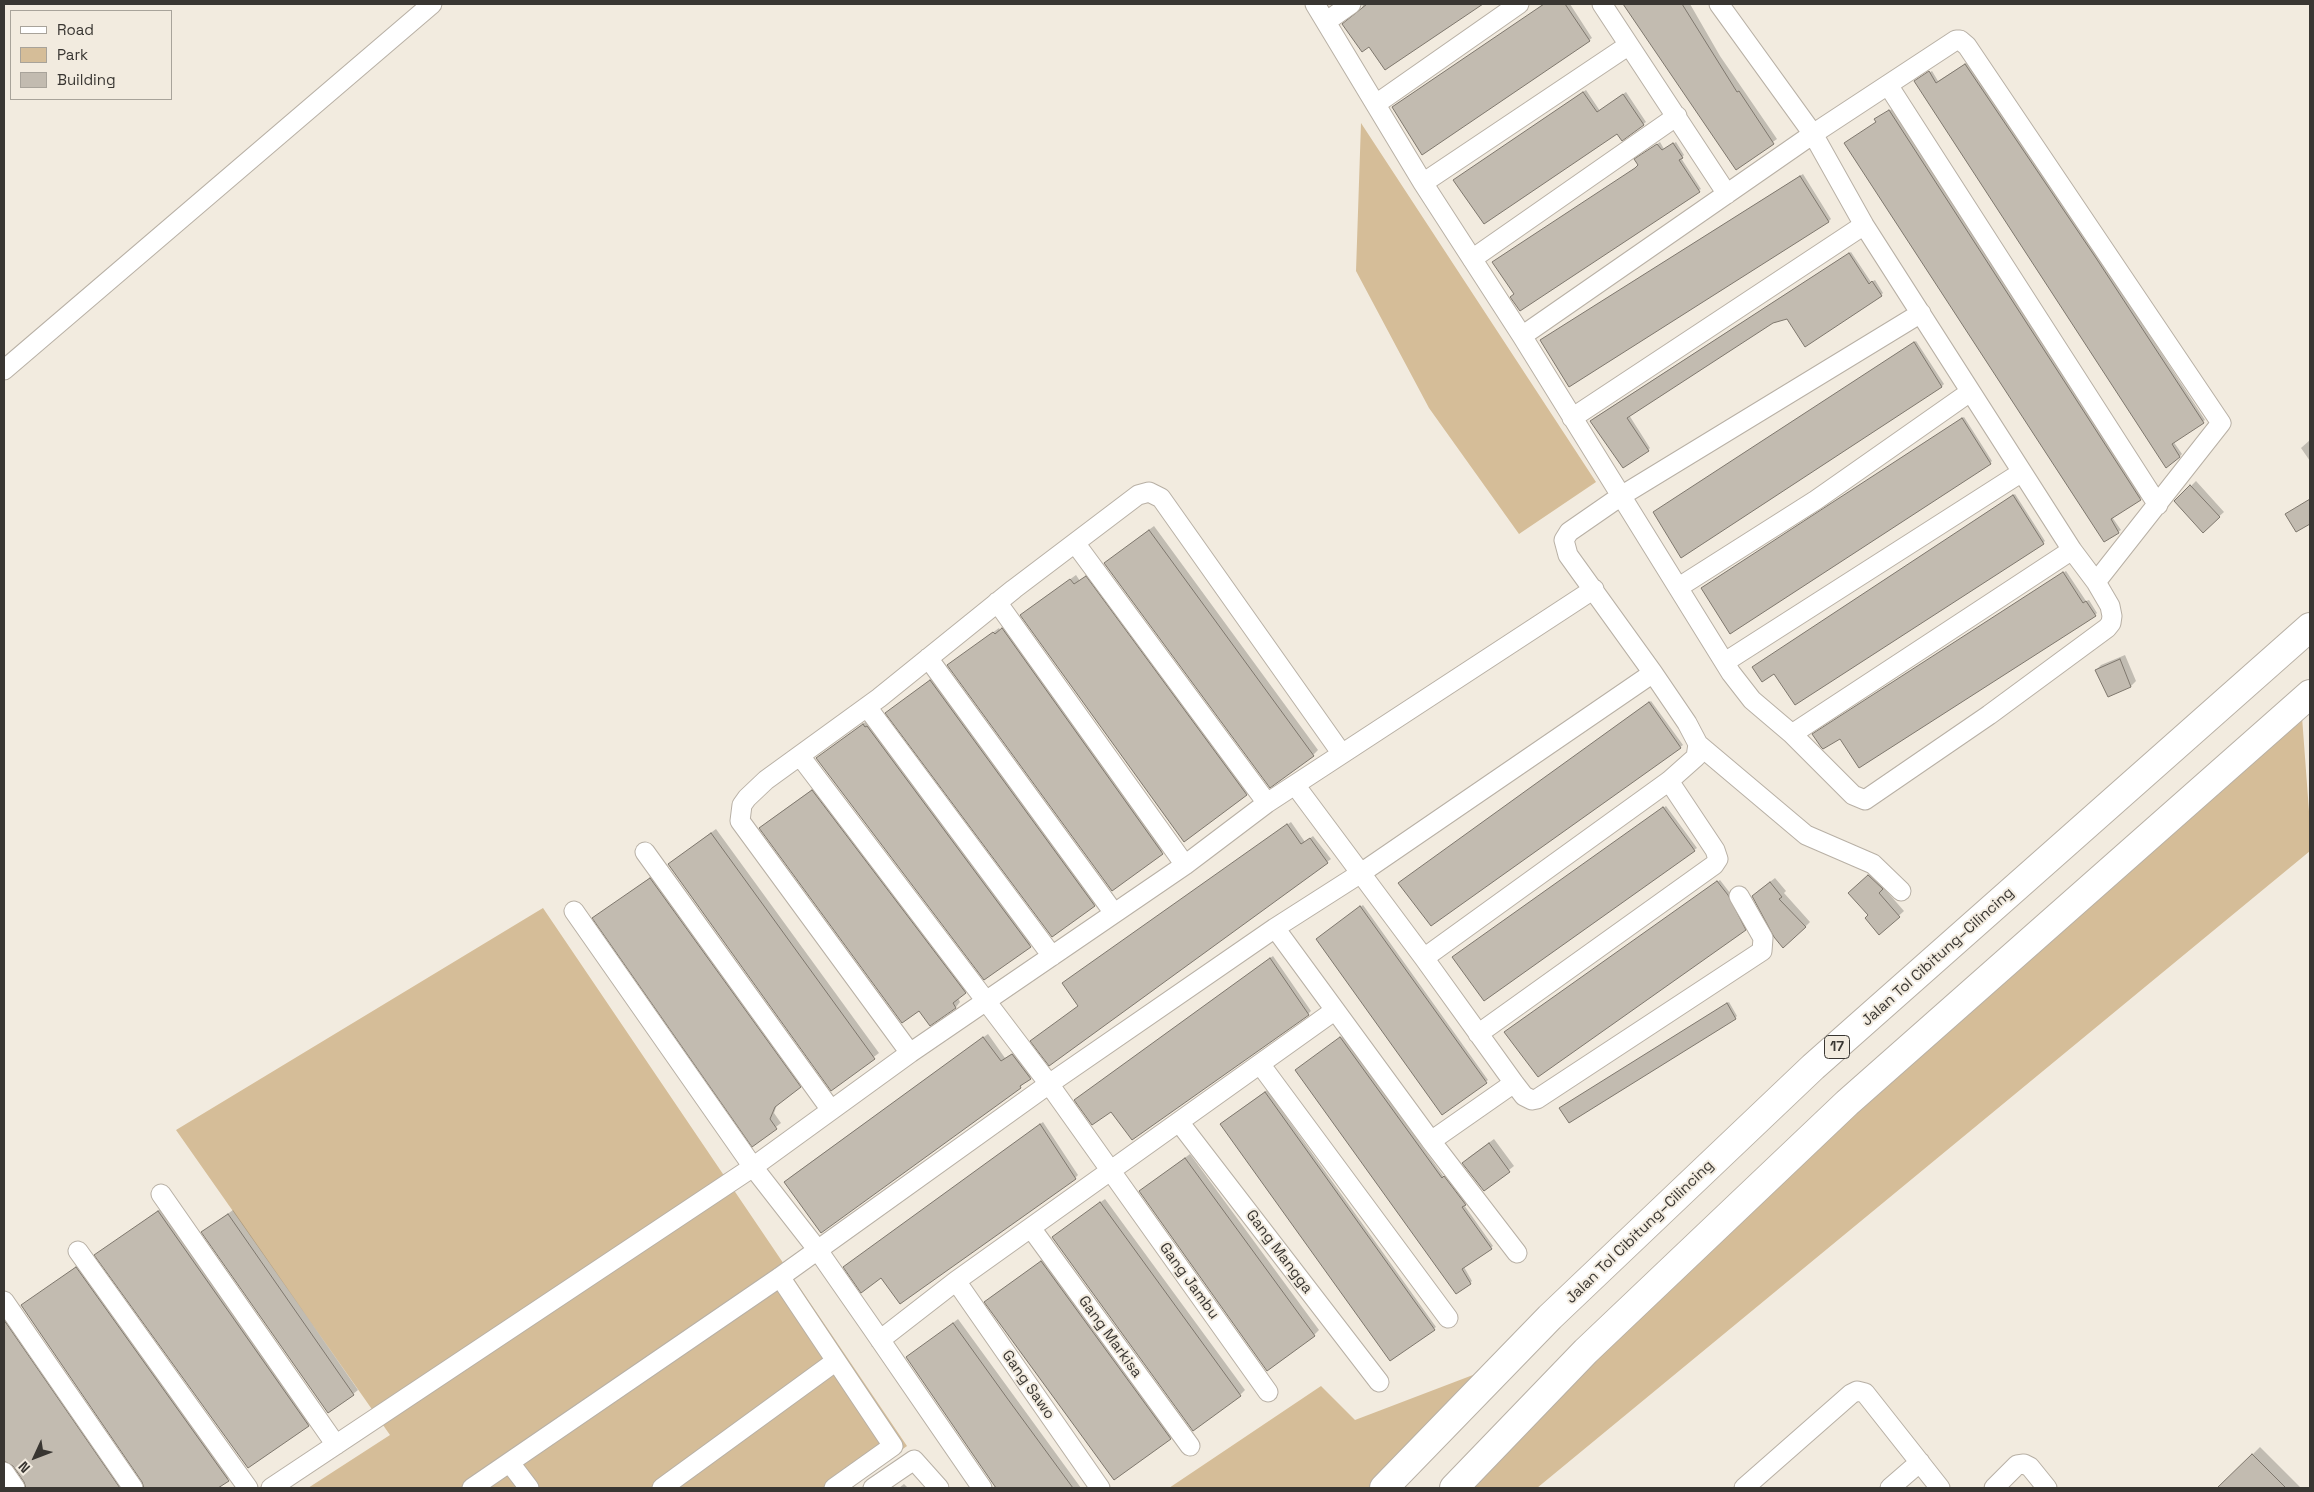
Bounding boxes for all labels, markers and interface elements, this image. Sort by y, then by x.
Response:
legend [10,10,172,100]
text: Road [57,20,94,39]
text: Park [57,45,88,64]
text: Building [57,70,116,89]
street label: Jalan Tol Cibitung–Cilincing [1858,884,2018,1030]
road number: 17 [1824,1036,1850,1058]
street label: Jalan Tol Cibitung–Cilincing [1562,1157,1718,1307]
street label: Gang Mangga [1242,1207,1316,1297]
street label: Gang Jambu [1155,1239,1223,1323]
street label: Gang Markisa [1074,1293,1146,1381]
street label: Gang Sawo [998,1347,1058,1423]
north arrow [10,1432,60,1482]
text: N [14,1458,34,1477]

